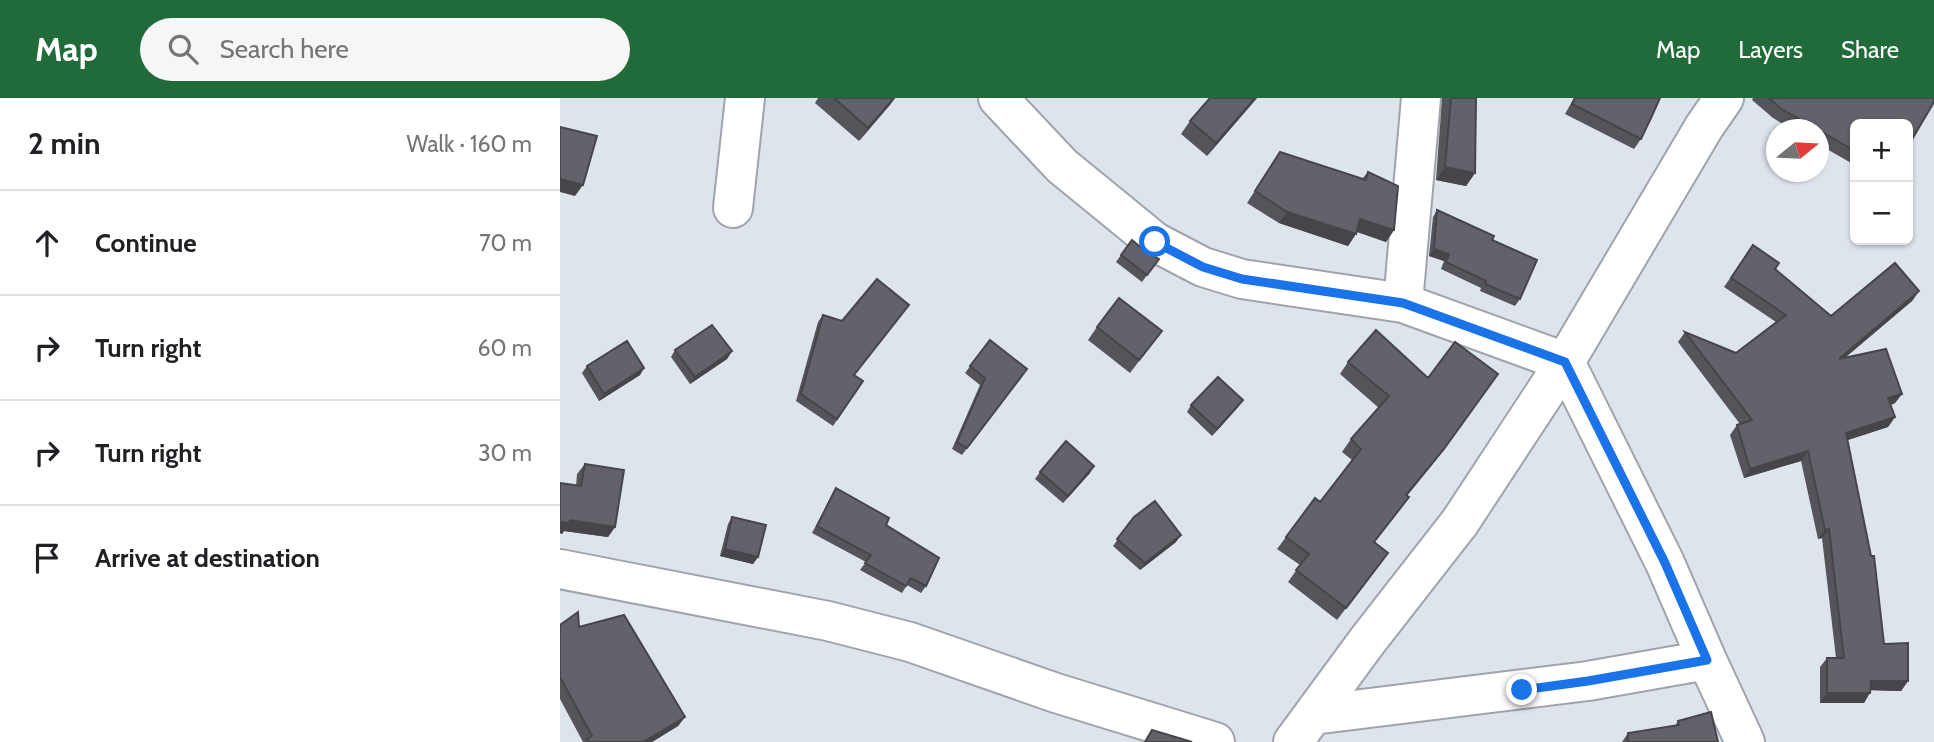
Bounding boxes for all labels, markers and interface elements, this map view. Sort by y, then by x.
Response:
search box [140,18,630,81]
text: Map [35,29,98,69]
icon: search [164,30,202,68]
text: Search here [220,33,349,65]
text: Map [1656,35,1700,64]
text: Layers [1738,35,1803,64]
text: Share [1841,35,1899,64]
north arrow [1766,119,1829,182]
map controls [1850,119,1913,245]
button: + [1850,119,1913,182]
text: 2 min [28,125,100,162]
text: Walk · 160 m [407,130,532,158]
button: − [1850,182,1913,245]
icon: ahead [28,224,66,262]
route start [1139,226,1170,257]
text: Continue [95,227,197,259]
text: 70 m [479,229,532,257]
icon: right [28,329,66,367]
text: Turn right [95,332,201,364]
text: 60 m [478,334,532,362]
icon: right [28,434,66,472]
text: Turn right [95,437,201,469]
text: 30 m [478,439,532,467]
icon: arrive [28,539,66,577]
text: Arrive at destination [95,542,320,574]
route end [1506,674,1537,705]

